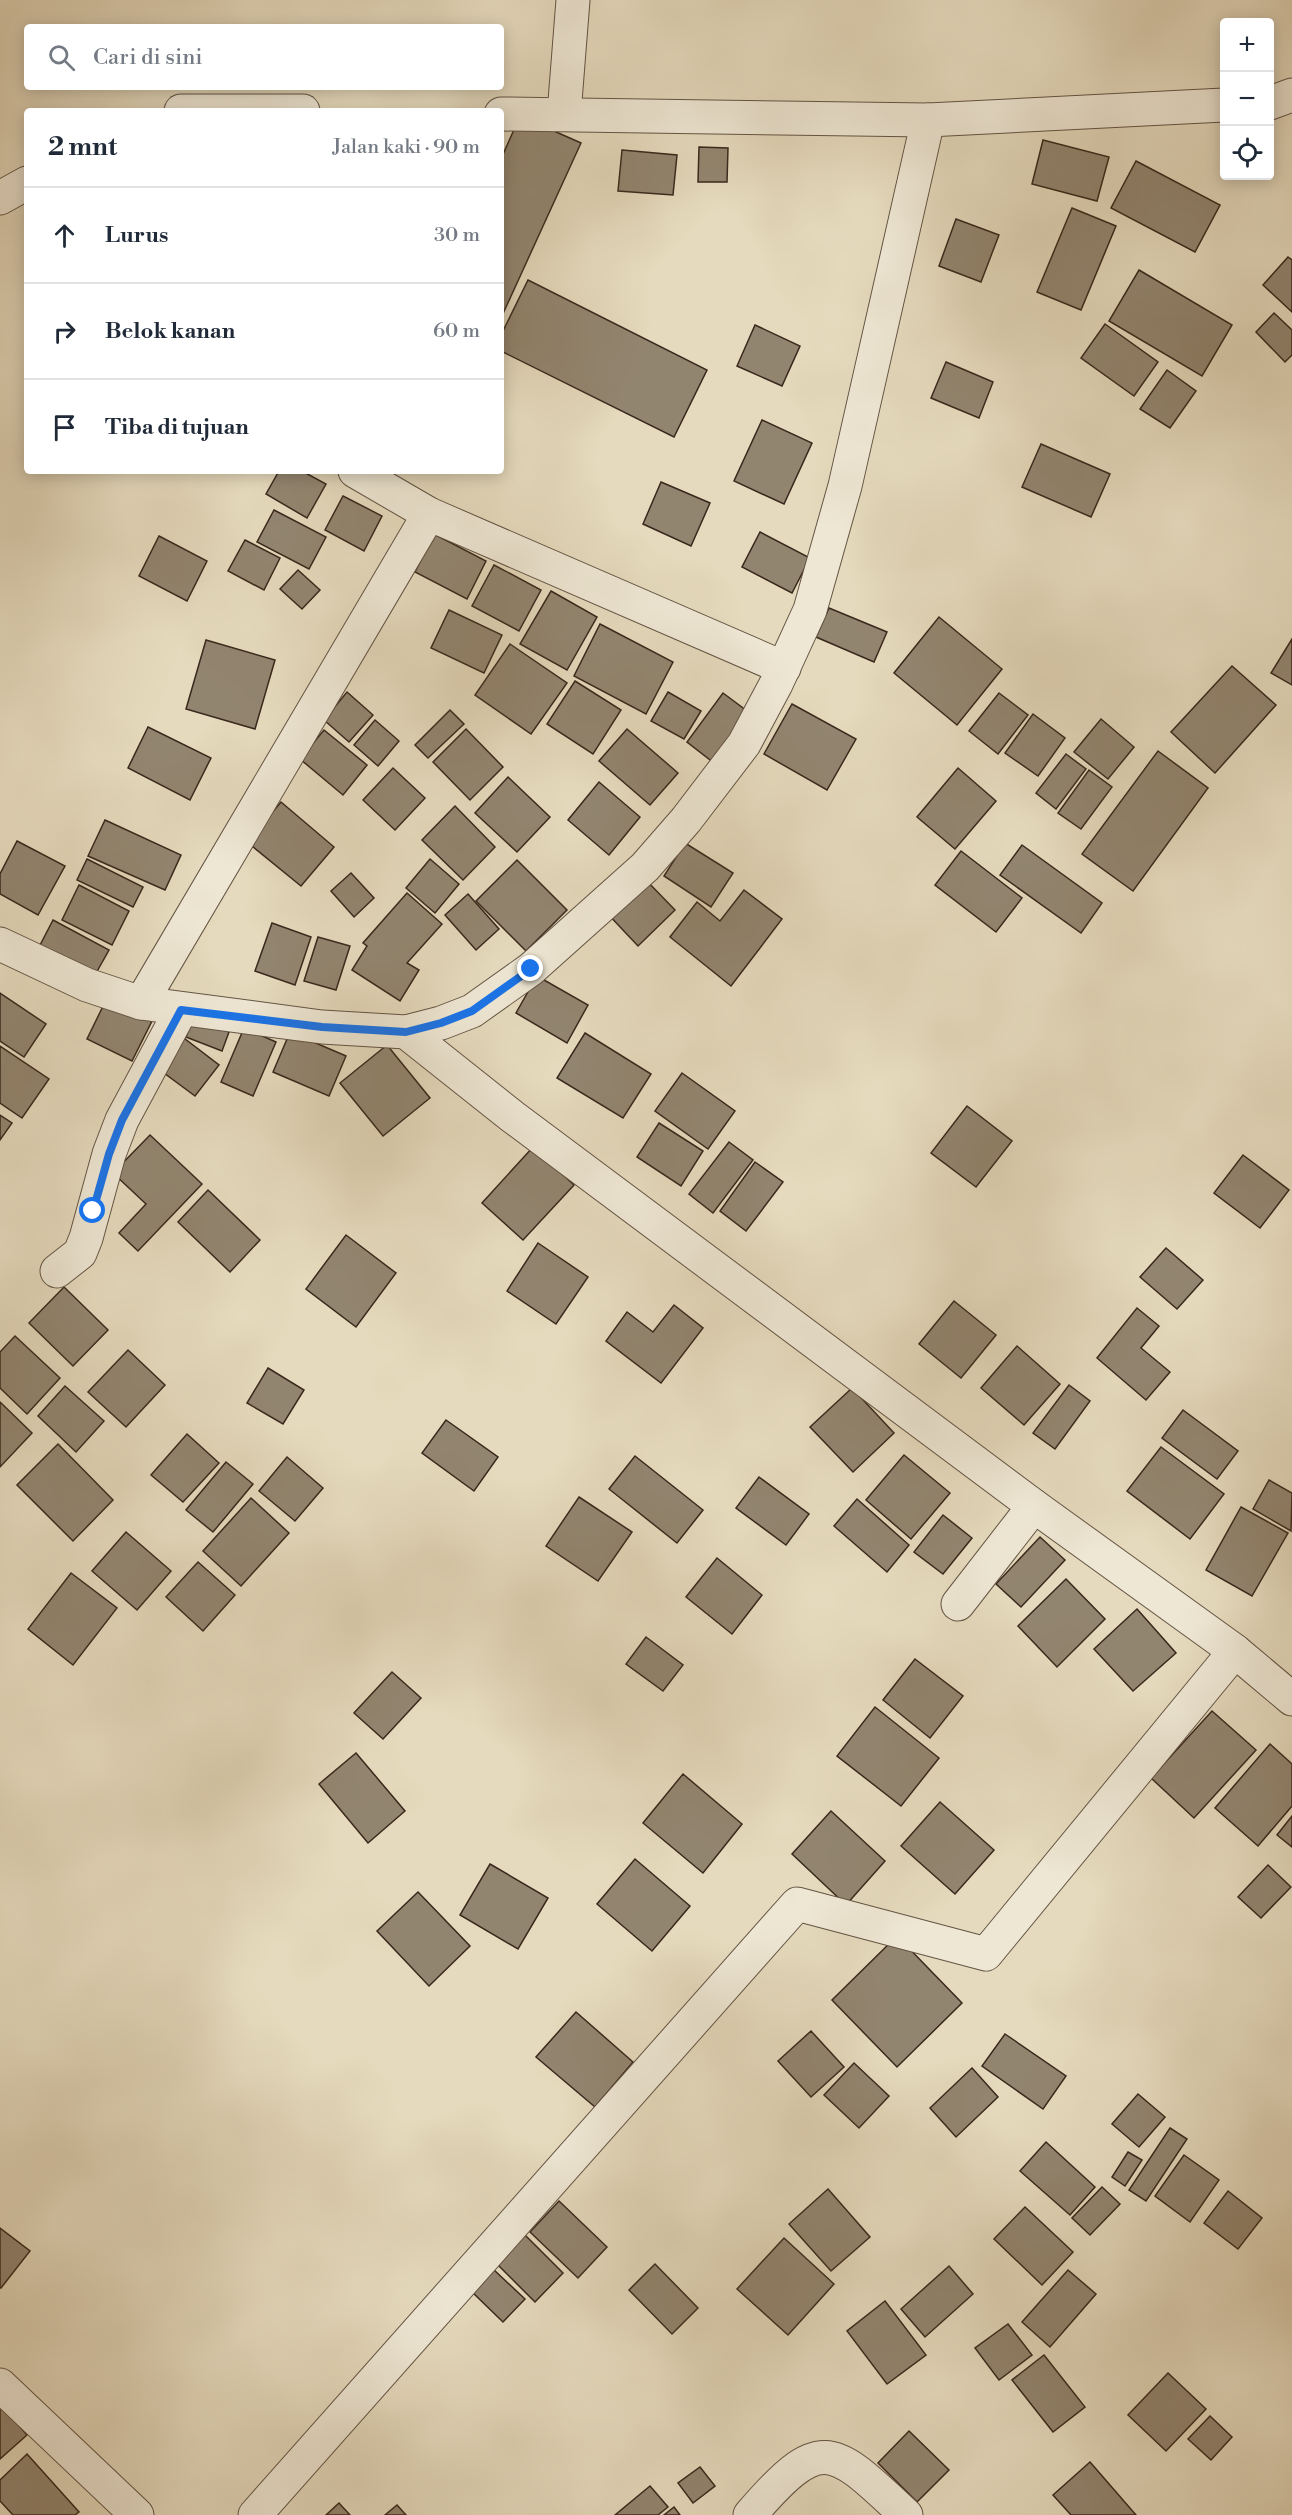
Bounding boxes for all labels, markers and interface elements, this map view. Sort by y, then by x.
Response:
map controls [1220,18,1274,180]
button: + [1220,18,1274,72]
search box [24,24,504,90]
icon: search [45,41,78,74]
text: Cari di sini [93,44,203,71]
button: − [1220,72,1274,126]
button: locate [1220,126,1274,180]
text: 2 mnt [48,131,117,163]
text: Jalan kaki · 90 m [333,135,480,160]
icon: ahead [48,219,81,252]
text: Lurus [105,222,168,249]
text: 30 m [434,223,480,248]
icon: right [48,315,81,348]
text: Belok kanan [105,318,235,345]
text: 60 m [433,319,480,344]
icon: arrive [48,411,81,444]
text: Tiba di tujuan [105,414,249,441]
route end [517,955,543,981]
route start [79,1197,105,1223]

